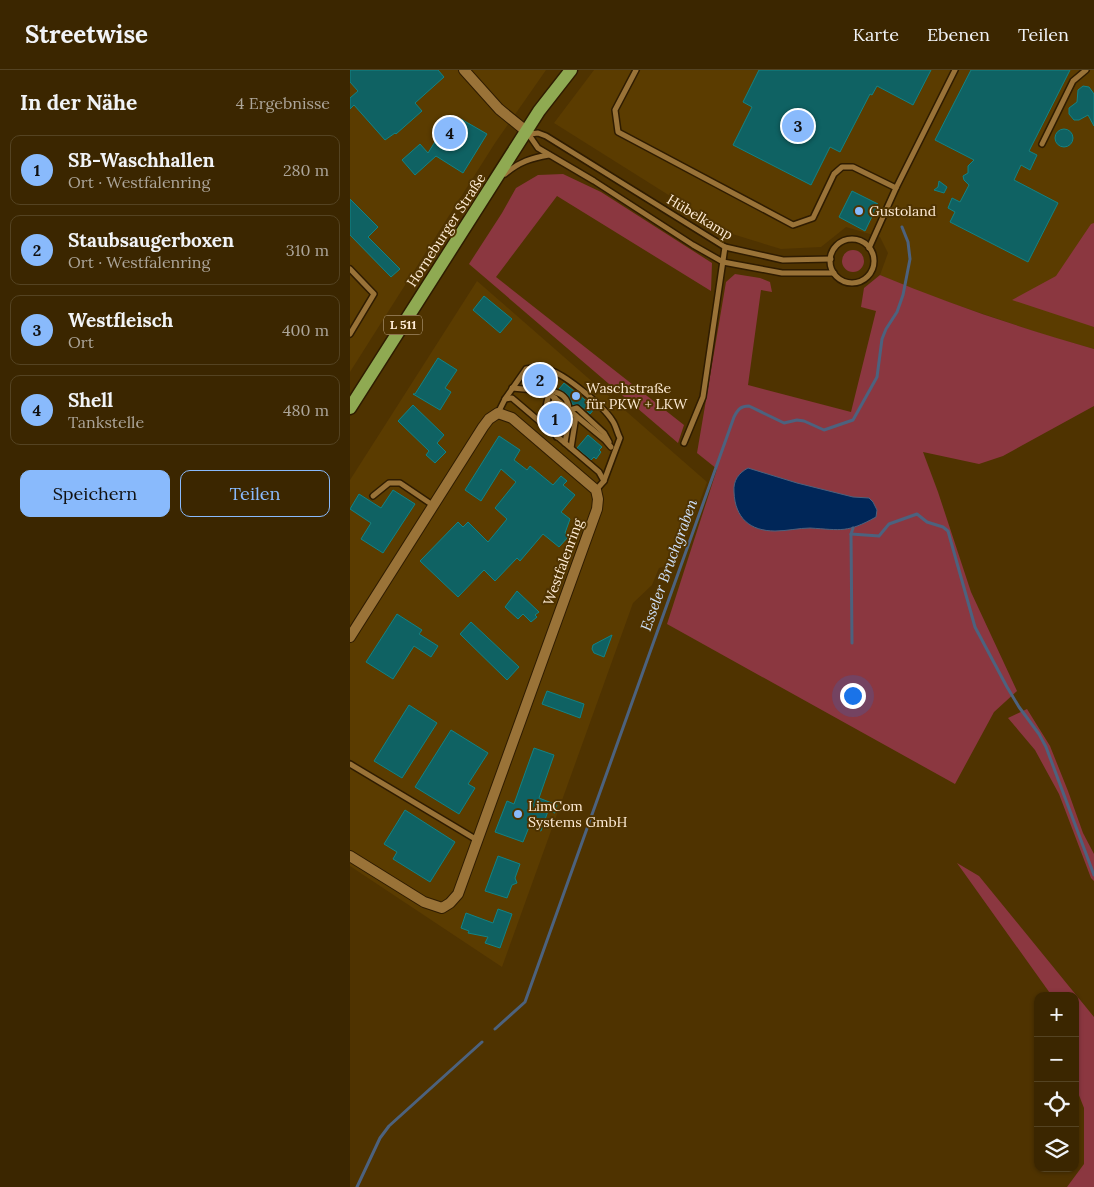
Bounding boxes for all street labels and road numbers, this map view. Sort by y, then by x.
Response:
street label: Horneburger Straße [402,169,490,290]
street label: Hübelkamp [664,190,736,244]
road number: L 511 [384,316,422,334]
street label: Westfalenring [539,516,587,608]

